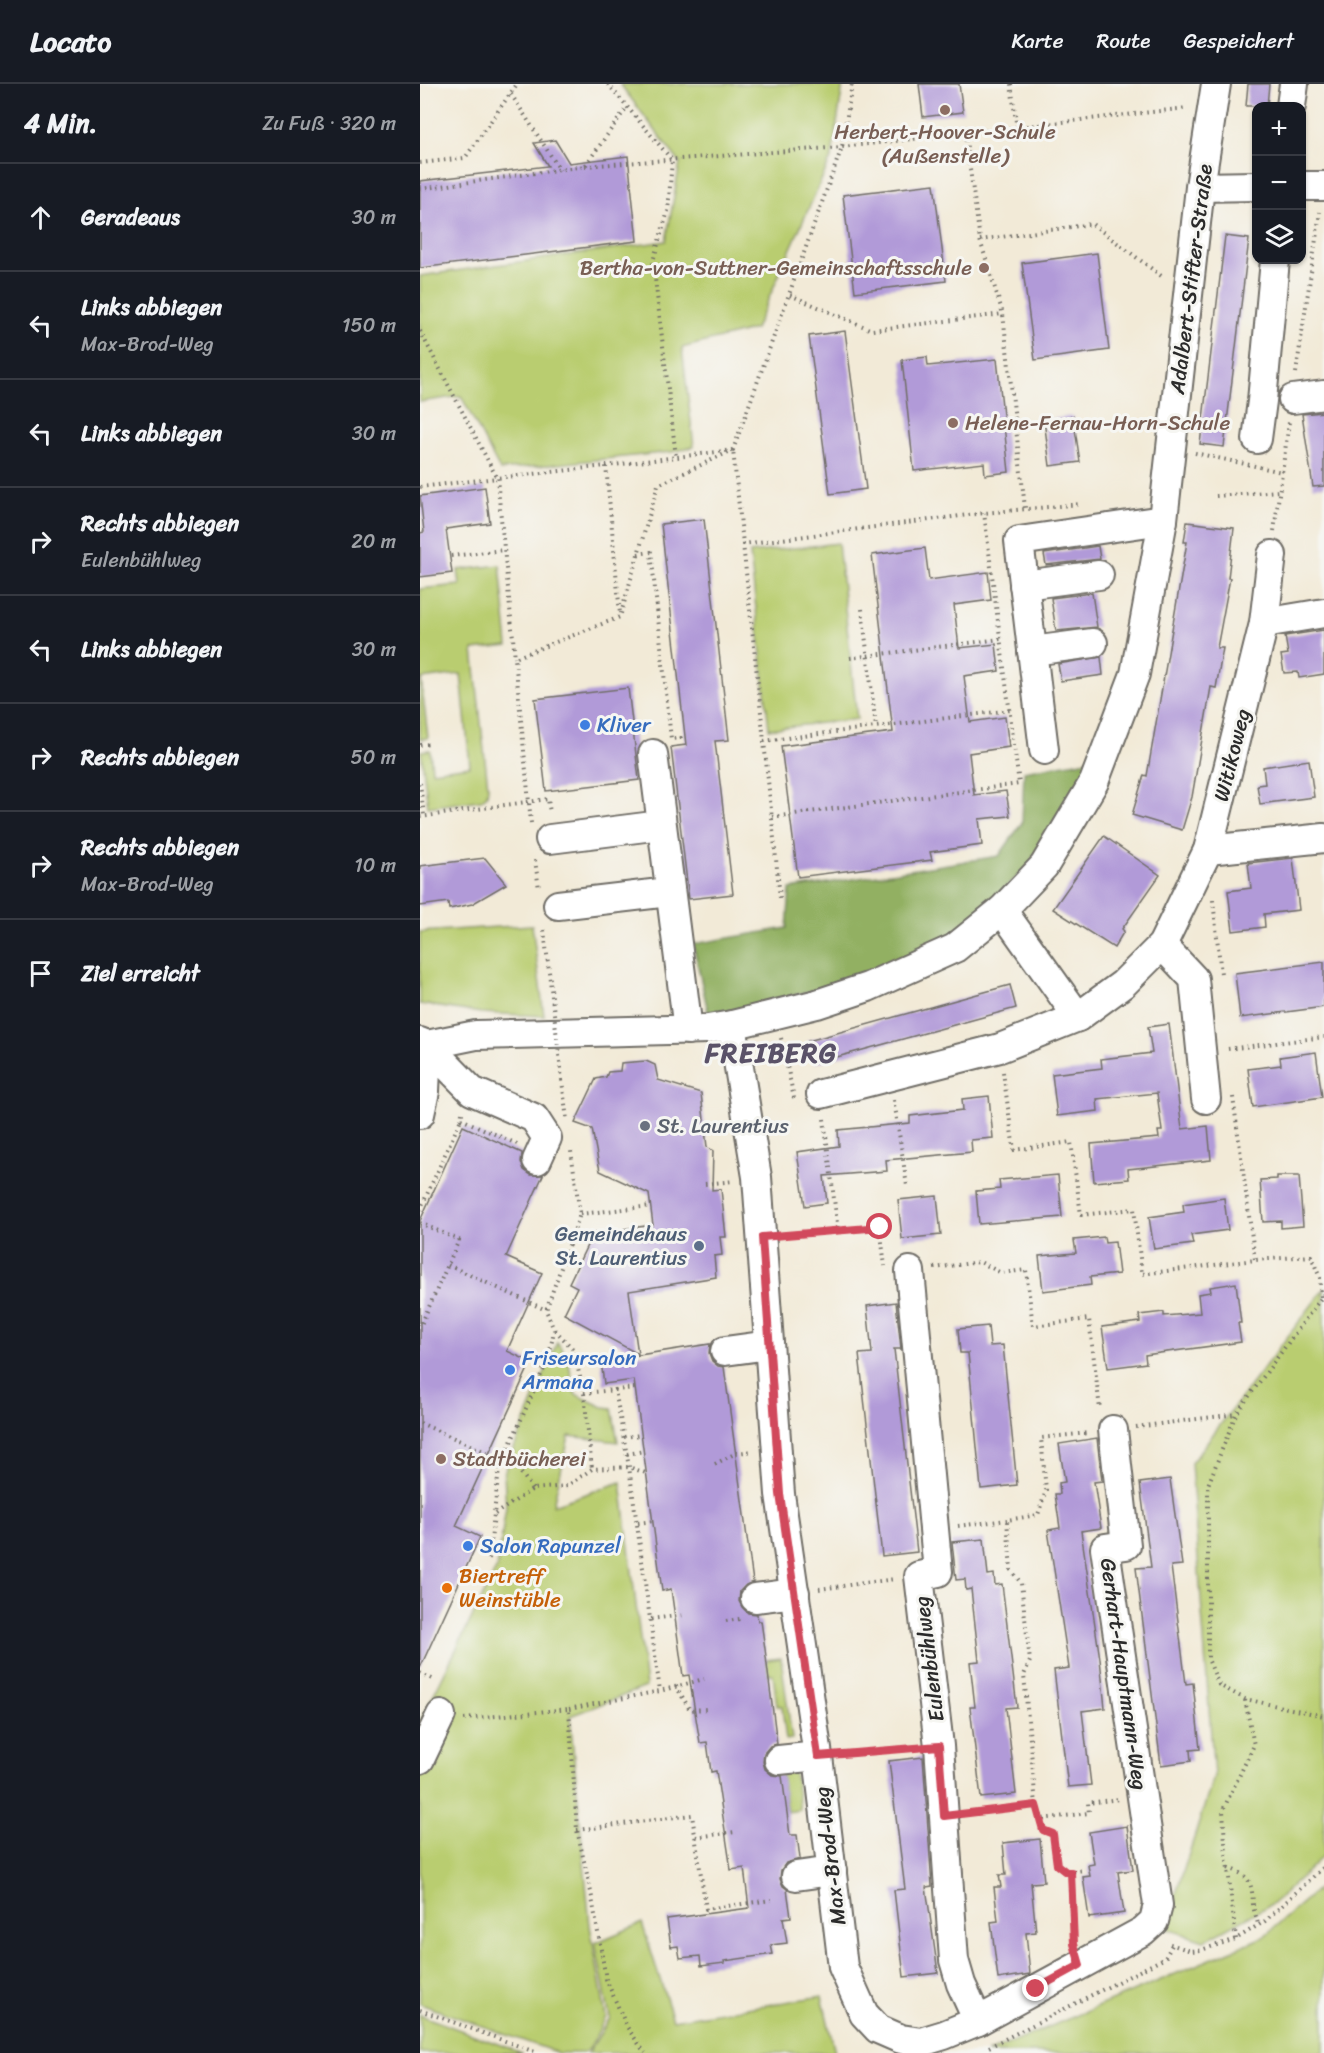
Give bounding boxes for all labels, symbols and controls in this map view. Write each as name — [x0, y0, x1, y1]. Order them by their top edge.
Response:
text: Locato — [30, 17, 111, 66]
text: Karte — [1012, 22, 1063, 60]
text: Route — [1096, 22, 1150, 60]
text: Gespeichert — [1183, 22, 1294, 60]
text: 4 Min. — [24, 100, 97, 146]
map controls — [1252, 102, 1306, 264]
button: + — [1252, 102, 1306, 156]
marker: Herbert-Hoover-Schule (Außenstelle) — [938, 103, 952, 117]
text: Zu Fuß · 320 m — [262, 106, 396, 141]
place label: Herbert-Hoover-Schule (Außenstelle) — [834, 113, 1056, 175]
button: − — [1252, 156, 1306, 210]
street label: Adalbert-Stifter-Straße — [1158, 162, 1224, 397]
text: Geradeaus — [81, 198, 180, 237]
text: 30 m — [352, 200, 396, 235]
icon: ahead — [24, 201, 57, 234]
button: layers — [1252, 210, 1306, 264]
place label: Bertha-von-Suttner-Gemeinschaftsschule — [580, 249, 972, 287]
marker: Bertha-von-Suttner-Gemeinschaftsschule — [977, 261, 991, 275]
text: Links abbiegen — [81, 288, 222, 327]
text: 150 m — [342, 308, 396, 343]
icon: left — [24, 309, 57, 342]
text: Max-Brod-Weg — [81, 327, 214, 362]
place label: Helene-Fernau-Horn-Schule — [965, 404, 1231, 442]
text: Links abbiegen — [81, 414, 222, 453]
text: 30 m — [352, 416, 396, 451]
marker: Helene-Fernau-Horn-Schule — [946, 416, 960, 430]
icon: left — [24, 417, 57, 450]
text: Rechts abbiegen — [81, 504, 239, 543]
text: 20 m — [351, 524, 396, 559]
icon: right — [24, 525, 57, 558]
text: Eulenbühlweg — [81, 543, 201, 578]
text: Links abbiegen — [81, 630, 222, 669]
text: 30 m — [352, 632, 396, 667]
icon: left — [24, 633, 57, 666]
street label: Witikoweg — [1202, 704, 1262, 805]
place label: Kliver — [597, 706, 652, 744]
marker: Kliver — [578, 718, 592, 732]
text: Rechts abbiegen — [81, 738, 239, 777]
text: 50 m — [351, 740, 396, 775]
icon: right — [24, 741, 57, 774]
text: Rechts abbiegen — [81, 828, 239, 867]
text: 10 m — [354, 848, 396, 883]
icon: right — [24, 849, 57, 882]
text: Max-Brod-Weg — [81, 867, 214, 902]
text: Ziel erreicht — [81, 954, 200, 993]
icon: arrive — [24, 957, 57, 990]
district label: FREIBERG — [704, 1029, 837, 1077]
place label: St. Laurentius — [657, 1107, 789, 1145]
marker: St. Laurentius — [638, 1119, 652, 1133]
route start — [866, 1213, 892, 1239]
place label: Gemeindehaus St. Laurentius — [555, 1215, 687, 1277]
marker: Gemeindehaus St. Laurentius — [692, 1239, 706, 1253]
place label: Friseursalon Armana — [521, 1339, 636, 1401]
marker: Friseursalon Armana — [503, 1363, 517, 1377]
place label: Stadtbücherei — [453, 1440, 587, 1478]
marker: Stadtbücherei — [434, 1452, 448, 1466]
place label: Salon Rapunzel — [480, 1527, 622, 1565]
marker: Salon Rapunzel — [461, 1539, 475, 1553]
street label: Gerhart-Hauptmann-Weg — [1089, 1556, 1159, 1793]
place label: Biertreff Weinstüble — [459, 1557, 561, 1619]
marker: Biertreff Weinstüble — [440, 1581, 454, 1595]
street label: Eulenbühlweg — [902, 1594, 956, 1724]
street label: Max-Brod-Weg — [803, 1784, 857, 1927]
route end — [1022, 1975, 1048, 2001]

